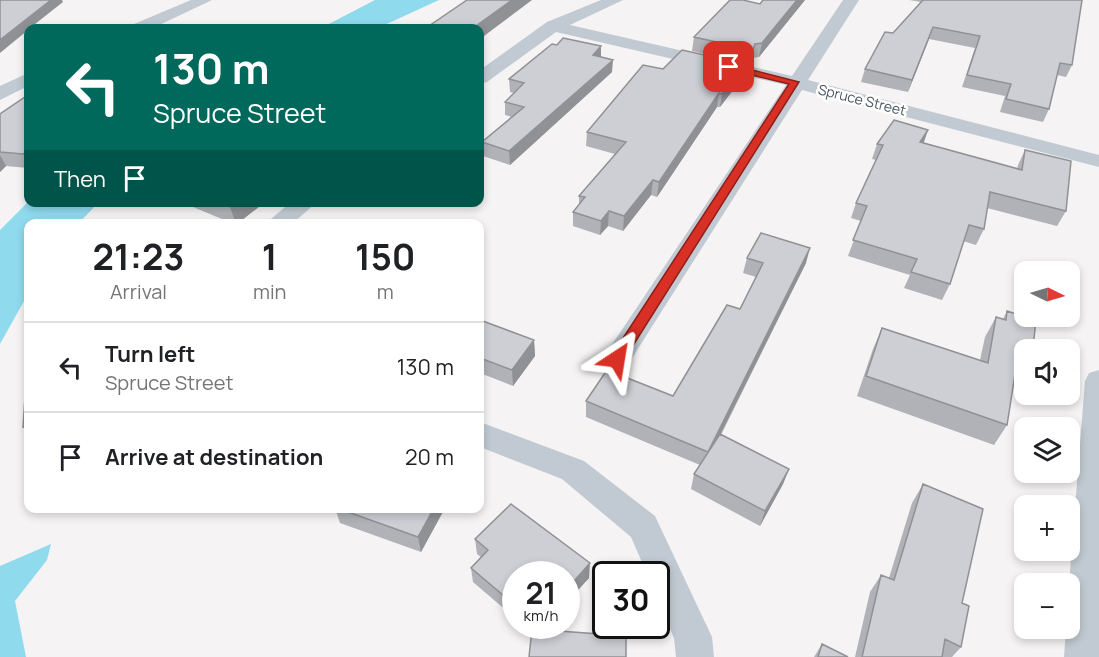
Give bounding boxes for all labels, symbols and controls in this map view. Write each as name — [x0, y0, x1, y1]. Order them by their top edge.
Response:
text: 130 m — [153, 39, 270, 97]
pin — [703, 41, 754, 92]
icon: left — [54, 48, 132, 126]
icon: arrive — [712, 50, 745, 83]
street label: Spruce Street — [816, 79, 908, 120]
text: Spruce Street — [153, 94, 326, 131]
icon: arrive — [118, 162, 151, 195]
text: Then — [54, 164, 106, 194]
text: 21:23 — [93, 232, 184, 281]
text: 1 — [262, 232, 278, 281]
text: 150 — [355, 232, 416, 281]
north arrow — [1014, 261, 1080, 327]
map controls — [1014, 261, 1080, 639]
text: Arrival — [110, 278, 167, 305]
text: min — [253, 278, 286, 305]
text: m — [377, 278, 394, 305]
position arrow — [585, 327, 649, 391]
text: Turn left — [105, 339, 195, 369]
button: sound — [1014, 339, 1080, 405]
icon: left — [54, 351, 87, 384]
text: 130 m — [397, 352, 454, 382]
text: Spruce Street — [105, 369, 233, 396]
button: layers — [1014, 417, 1080, 483]
icon: arrive — [54, 441, 87, 474]
text: Arrive at destination — [105, 442, 323, 472]
text: 20 m — [405, 442, 454, 472]
button: + — [1014, 495, 1080, 561]
speed limit sign: 30 — [592, 561, 670, 639]
text: 21 — [525, 572, 557, 613]
button: − — [1014, 573, 1080, 639]
text: km/h — [524, 605, 558, 626]

